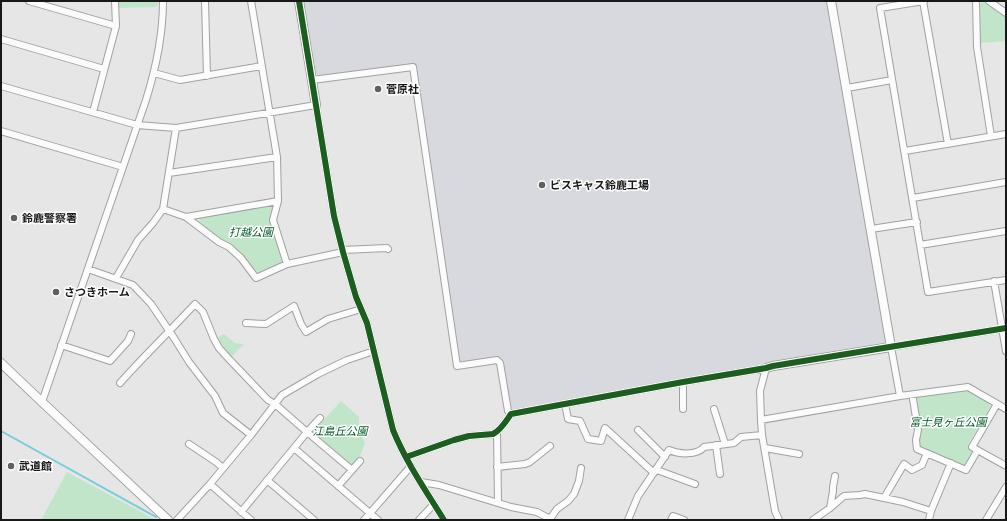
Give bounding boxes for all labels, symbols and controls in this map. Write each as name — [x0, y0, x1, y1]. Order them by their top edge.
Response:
place label: 菅原社 — [386, 82, 419, 97]
marker: 菅原社 — [373, 84, 383, 94]
place label: ビスキャス鈴鹿工場 — [550, 178, 649, 193]
marker: ビスキャス鈴鹿工場 — [537, 180, 547, 190]
place label: 鈴鹿警察署 — [22, 211, 77, 226]
marker: 鈴鹿警察署 — [9, 213, 19, 223]
park label: 打越公園 — [229, 225, 275, 240]
place label: さつきホーム — [64, 285, 130, 300]
marker: さつきホーム — [51, 287, 61, 297]
park label: 富士見ヶ丘公園 — [910, 415, 988, 430]
park label: 江島丘公園 — [313, 424, 369, 439]
place label: 武道館 — [19, 459, 52, 474]
marker: 武道館 — [6, 461, 16, 471]

